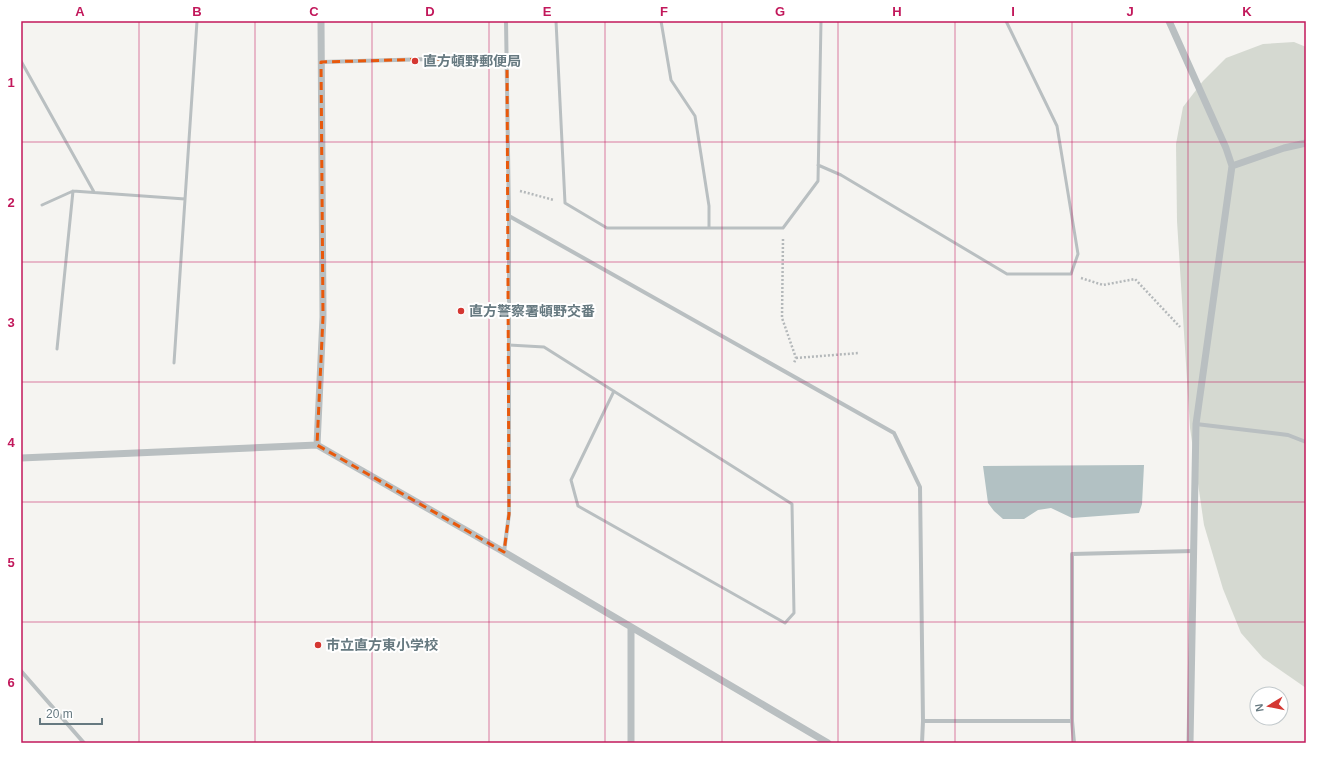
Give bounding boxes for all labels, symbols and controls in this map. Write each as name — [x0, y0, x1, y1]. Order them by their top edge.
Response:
text: A — [75, 4, 85, 19]
text: B — [192, 4, 202, 19]
text: C — [309, 4, 319, 19]
text: D — [425, 4, 435, 19]
text: E — [543, 4, 552, 19]
text: F — [660, 4, 668, 19]
text: G — [775, 4, 785, 19]
text: H — [892, 4, 902, 19]
text: I — [1011, 4, 1015, 19]
text: J — [1126, 4, 1134, 19]
text: K — [1242, 4, 1252, 19]
place label: 直方頓野郵便局 — [423, 53, 521, 69]
marker: 直方頓野郵便局 — [410, 56, 420, 66]
text: 1 — [7, 75, 15, 90]
text: 2 — [7, 195, 15, 210]
place label: 直方警察署頓野交番 — [469, 303, 595, 319]
marker: 直方警察署頓野交番 — [456, 306, 466, 316]
text: 3 — [7, 315, 15, 330]
text: 4 — [7, 435, 15, 450]
text: 5 — [7, 555, 15, 570]
place label: 市立直方東小学校 — [326, 637, 438, 653]
marker: 市立直方東小学校 — [313, 640, 323, 650]
text: 6 — [7, 675, 15, 690]
north arrow — [1249, 686, 1289, 726]
scale bar — [40, 700, 102, 726]
text: N — [1253, 703, 1266, 713]
text: 20 m — [46, 707, 73, 721]

